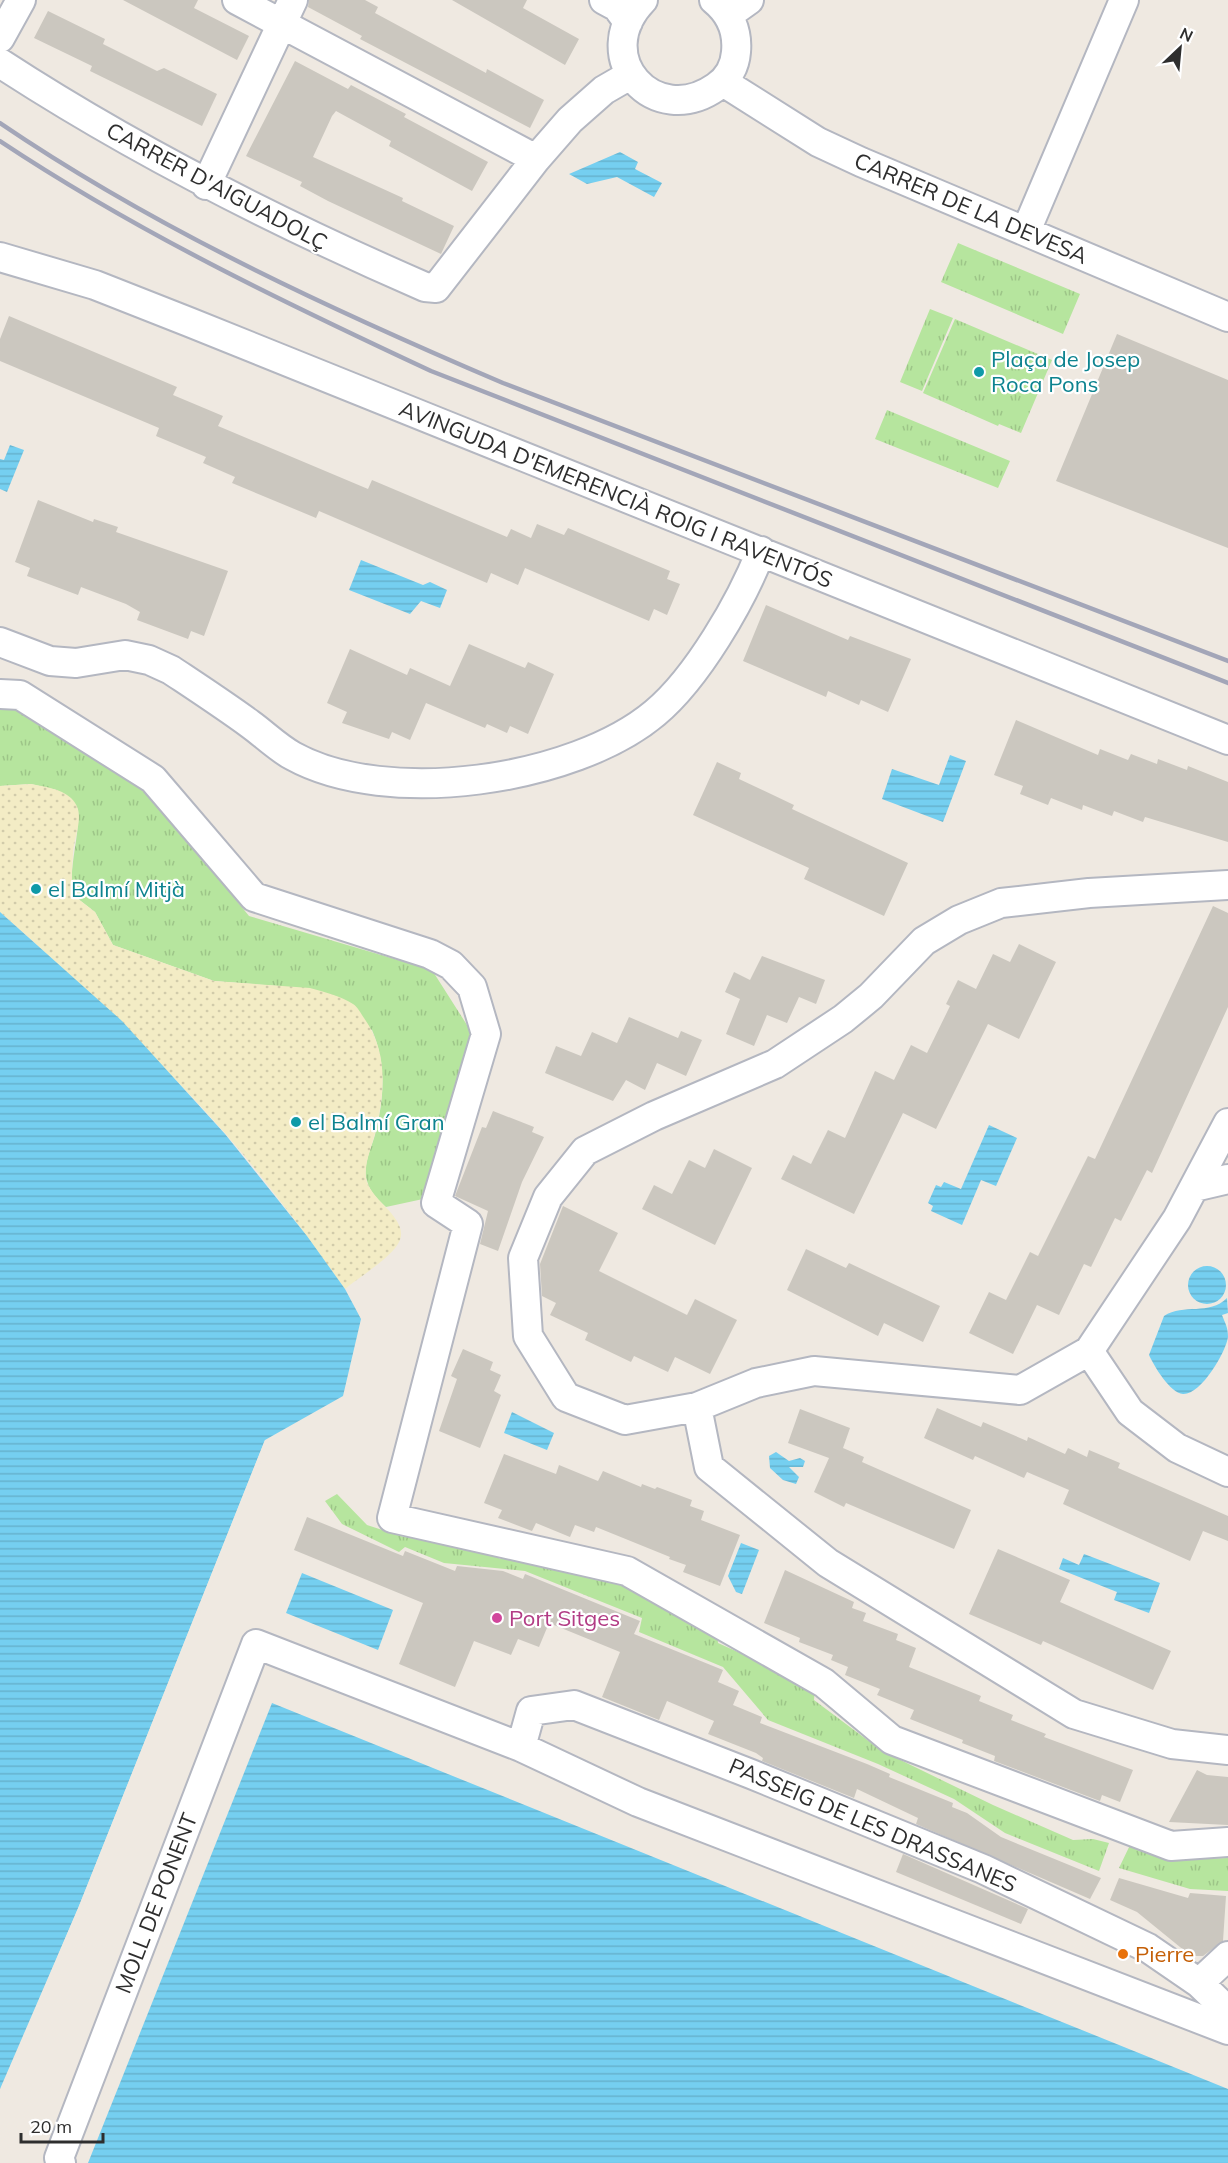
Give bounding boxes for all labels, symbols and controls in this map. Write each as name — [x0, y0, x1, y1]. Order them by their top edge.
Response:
north arrow — [1150, 18, 1210, 78]
text: N — [1177, 23, 1196, 46]
street label: CARRER D'AIGUADOLÇ — [102, 116, 332, 256]
street label: CARRER DE LA DEVESA — [850, 146, 1092, 270]
place label: Plaça de Josep Roca Pons — [991, 345, 1140, 398]
marker: Plaça de Josep Roca Pons — [972, 365, 986, 379]
street label: AVINGUDA D'EMERENCIÀ ROIG I RAVENTÓS — [395, 394, 837, 594]
place label: el Balmí Mitjà — [48, 875, 185, 903]
marker: el Balmí Mitjà — [29, 882, 43, 896]
place label: el Balmí Gran — [308, 1108, 445, 1136]
marker: el Balmí Gran — [289, 1115, 303, 1129]
place label: Port Sitges — [509, 1604, 620, 1632]
marker: Port Sitges — [490, 1611, 504, 1625]
street label: PASSEIG DE LES DRASSANES — [725, 1752, 1021, 1898]
street label: MOLL DE PONENT — [109, 1809, 203, 1997]
place label: Pierre — [1135, 1940, 1194, 1968]
marker: Pierre — [1116, 1947, 1130, 1961]
scale bar — [21, 2106, 104, 2144]
text: 20 m — [30, 2115, 72, 2138]

